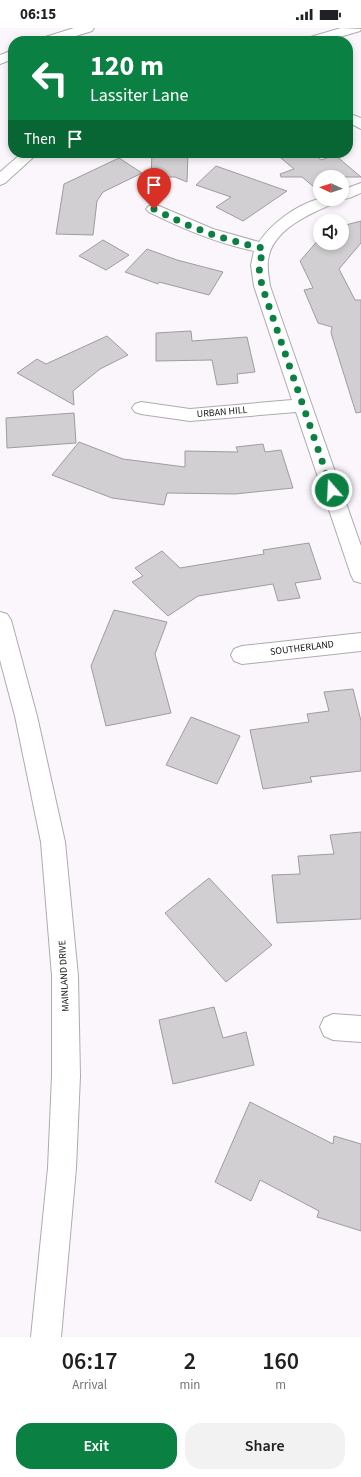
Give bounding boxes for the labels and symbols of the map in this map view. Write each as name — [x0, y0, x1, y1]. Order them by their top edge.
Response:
pin — [137, 168, 171, 209]
north arrow — [313, 170, 349, 206]
street label: URBAN HILL — [196, 403, 248, 421]
position arrow — [311, 469, 353, 511]
street label: SOUTHERLAND — [269, 637, 335, 659]
street label: MAINLAND DRIVE — [55, 940, 73, 1012]

